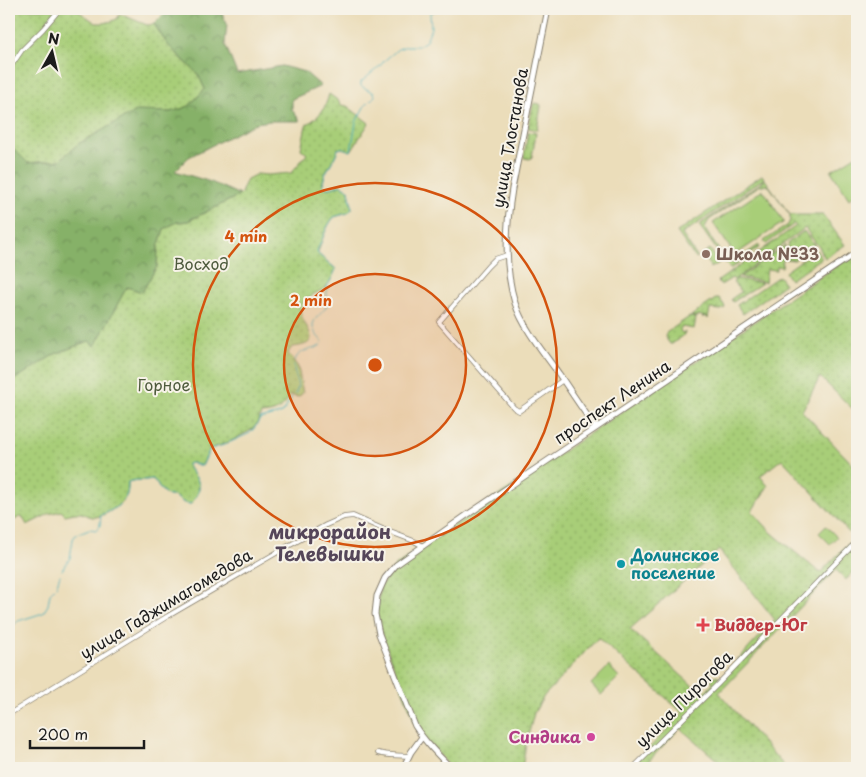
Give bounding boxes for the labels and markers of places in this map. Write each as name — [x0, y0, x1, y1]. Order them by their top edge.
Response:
place label: Школа №33 — [716, 241, 819, 265]
marker: Школа №33 — [700, 248, 712, 260]
centre of rings — [366, 356, 384, 374]
place label: Долинское поселение — [630, 542, 719, 584]
marker: Долинское поселение — [615, 558, 627, 570]
place label: Виддер-Юг — [714, 612, 808, 636]
marker: Виддер-Юг — [696, 618, 710, 632]
place label: Синдика — [509, 724, 581, 748]
marker: Синдика — [585, 731, 597, 743]

